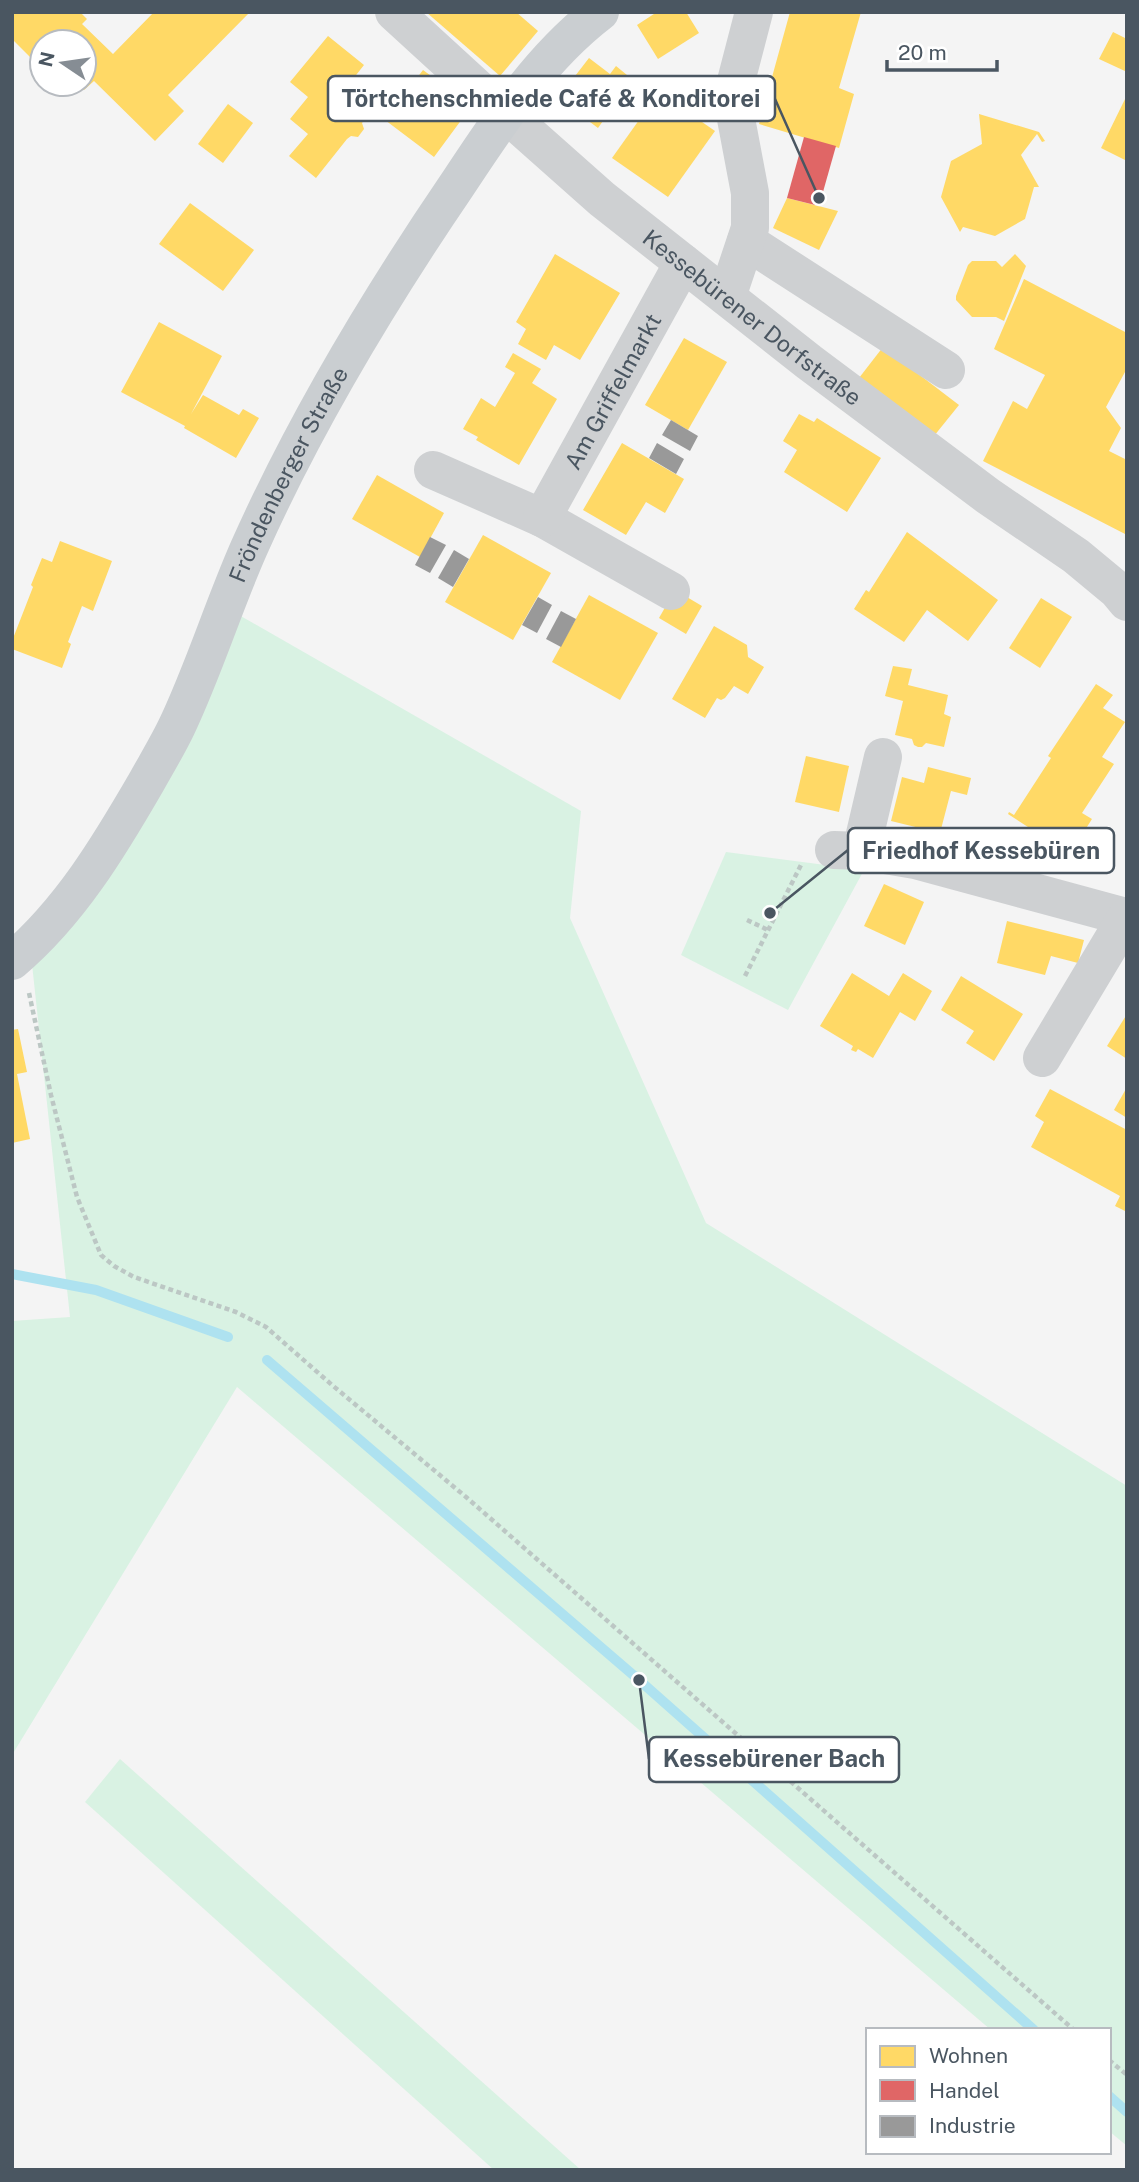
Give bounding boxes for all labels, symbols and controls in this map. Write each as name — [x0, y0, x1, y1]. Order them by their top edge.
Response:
north arrow — [28, 28, 98, 98]
scale bar — [887, 28, 997, 72]
text: 20 m — [898, 40, 947, 65]
text: N — [34, 49, 59, 69]
callout: Törtchenschmiede Café & Konditorei — [328, 76, 775, 121]
text: Törtchenschmiede Café & Konditorei — [341, 84, 761, 112]
street label: Kessebürener Dorfstraße — [638, 223, 867, 410]
street label: Am Griffelmarkt — [558, 308, 666, 474]
street label: Fröndenberger Straße — [223, 362, 353, 586]
callout: Friedhof Kessebüren — [848, 828, 1114, 873]
text: Friedhof Kessebüren — [862, 836, 1100, 864]
callout: Kessebürener Bach — [649, 1737, 899, 1782]
text: Kessebürener Bach — [663, 1744, 885, 1772]
legend — [866, 2028, 1111, 2154]
text: Wohnen — [929, 2043, 1008, 2068]
text: Handel — [929, 2078, 1000, 2103]
text: Industrie — [929, 2113, 1016, 2138]

